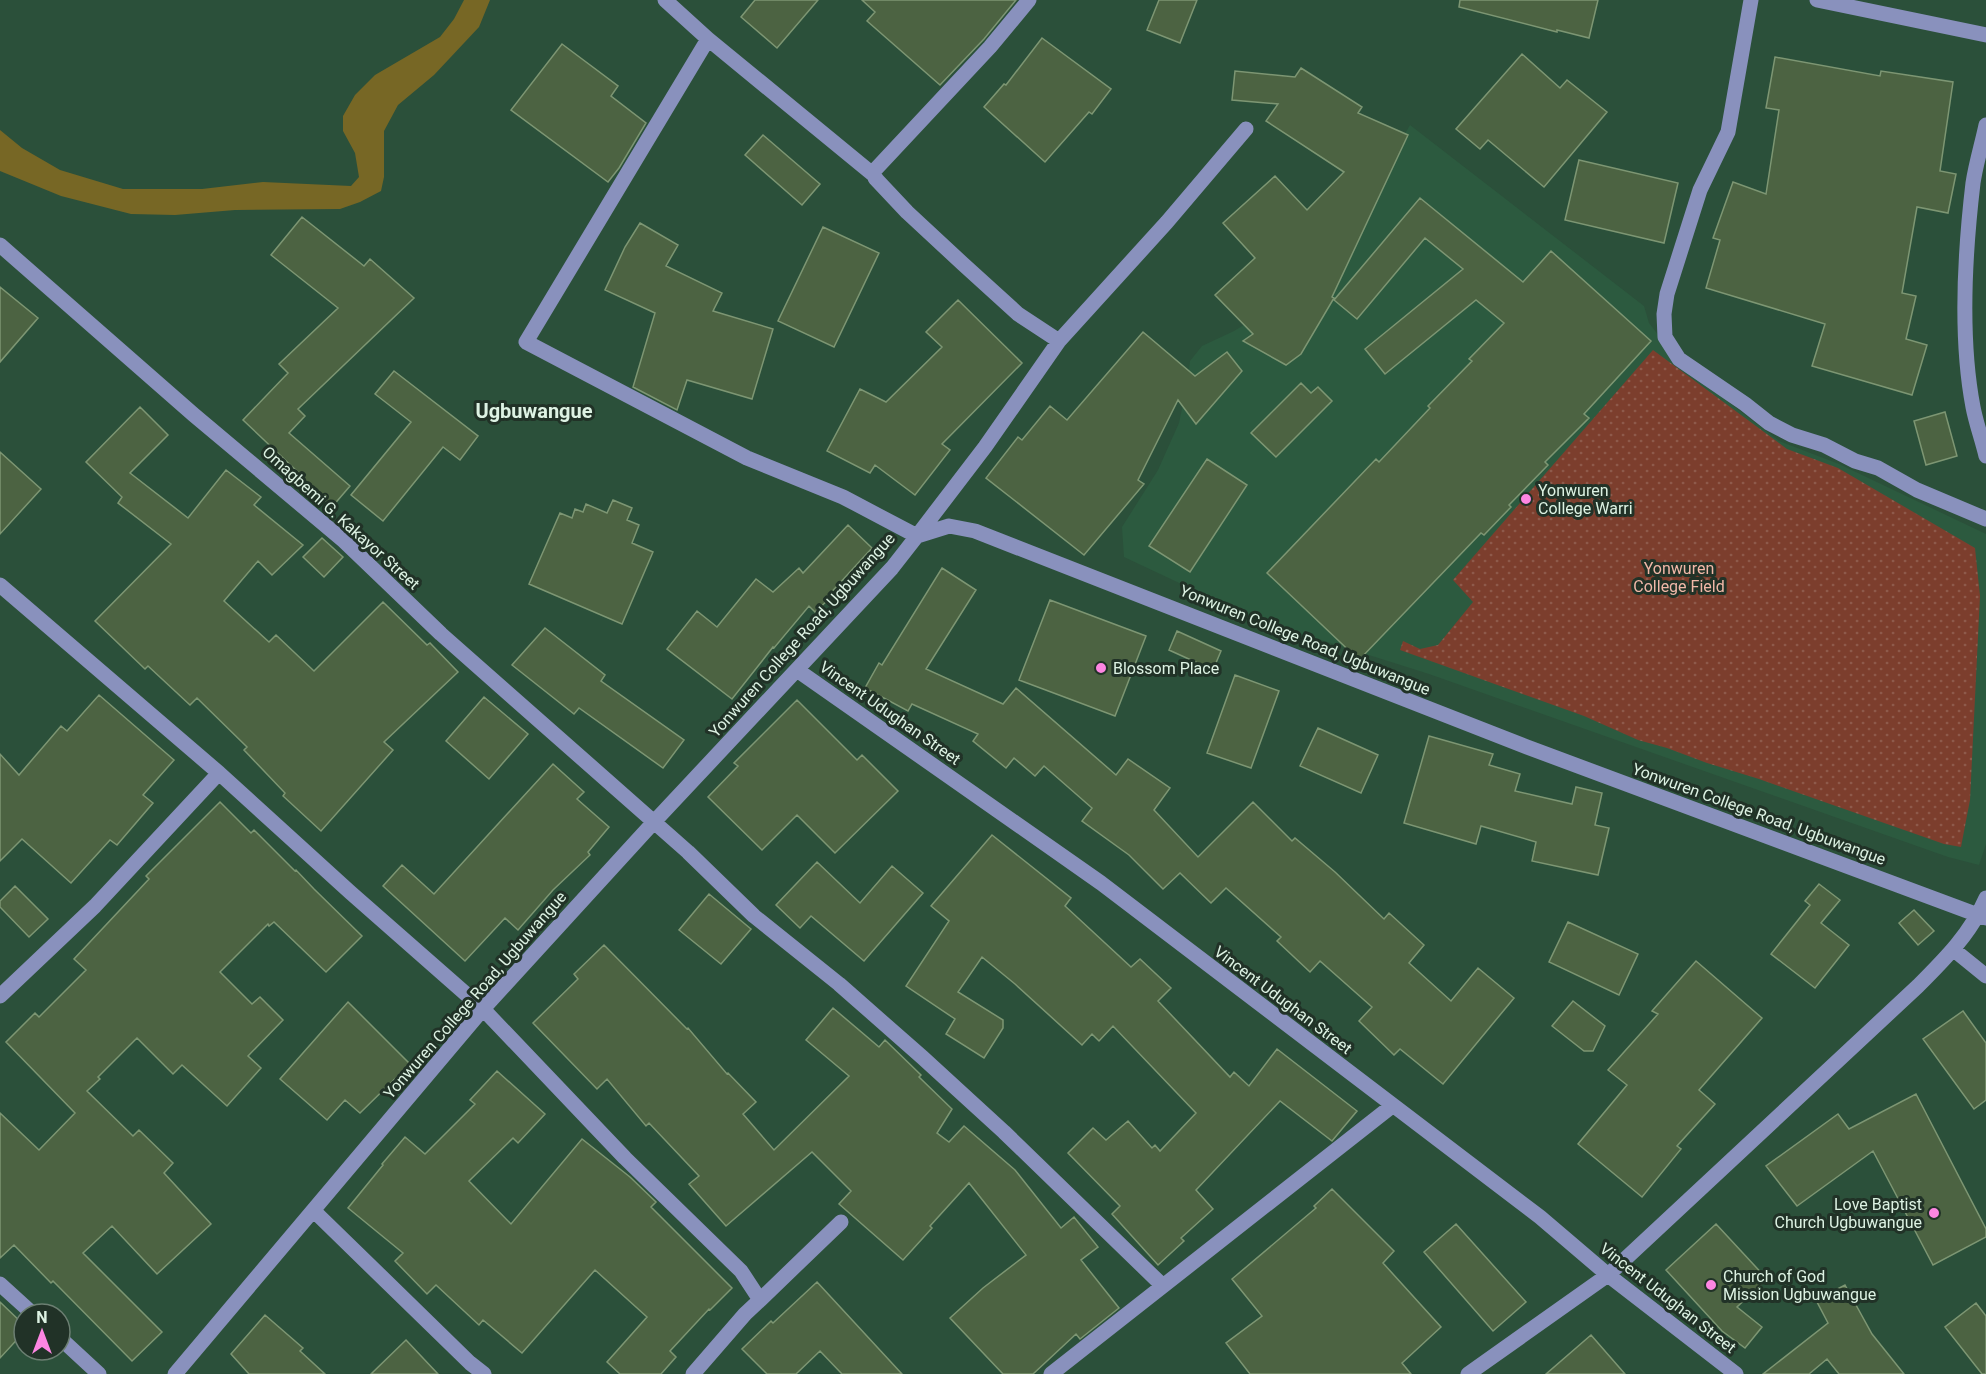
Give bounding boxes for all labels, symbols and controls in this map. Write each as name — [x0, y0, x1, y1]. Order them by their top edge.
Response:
district label: Ugbuwangue — [475, 399, 593, 423]
street label: Omagbemi G. Kakayor Street — [259, 442, 423, 594]
place label: Yonwuren College Warri — [1538, 481, 1633, 518]
marker: Yonwuren College Warri — [1519, 492, 1533, 506]
street label: Yonwuren College Road, Ugbuwangue — [705, 529, 899, 741]
park label: Yonwuren College Field — [1633, 559, 1725, 596]
street label: Yonwuren College Road, Ugbuwangue — [1177, 581, 1433, 699]
street label: Vincent Udughan Street — [816, 657, 964, 769]
place label: Blossom Place — [1113, 659, 1219, 678]
marker: Blossom Place — [1094, 661, 1108, 675]
street label: Yonwuren College Road, Ugbuwangue — [1630, 759, 1888, 869]
street label: Yonwuren College Road, Ugbuwangue — [380, 887, 570, 1103]
street label: Vincent Udughan Street — [1210, 942, 1356, 1058]
place label: Love Baptist Church Ugbuwangue — [1775, 1195, 1922, 1232]
marker: Love Baptist Church Ugbuwangue — [1927, 1206, 1941, 1220]
street label: Vincent Udughan Street — [1596, 1239, 1740, 1357]
place label: Church of God Mission Ugbuwangue — [1723, 1267, 1876, 1304]
marker: Church of God Mission Ugbuwangue — [1704, 1278, 1718, 1292]
north arrow — [12, 1302, 72, 1362]
text: N — [36, 1308, 48, 1327]

